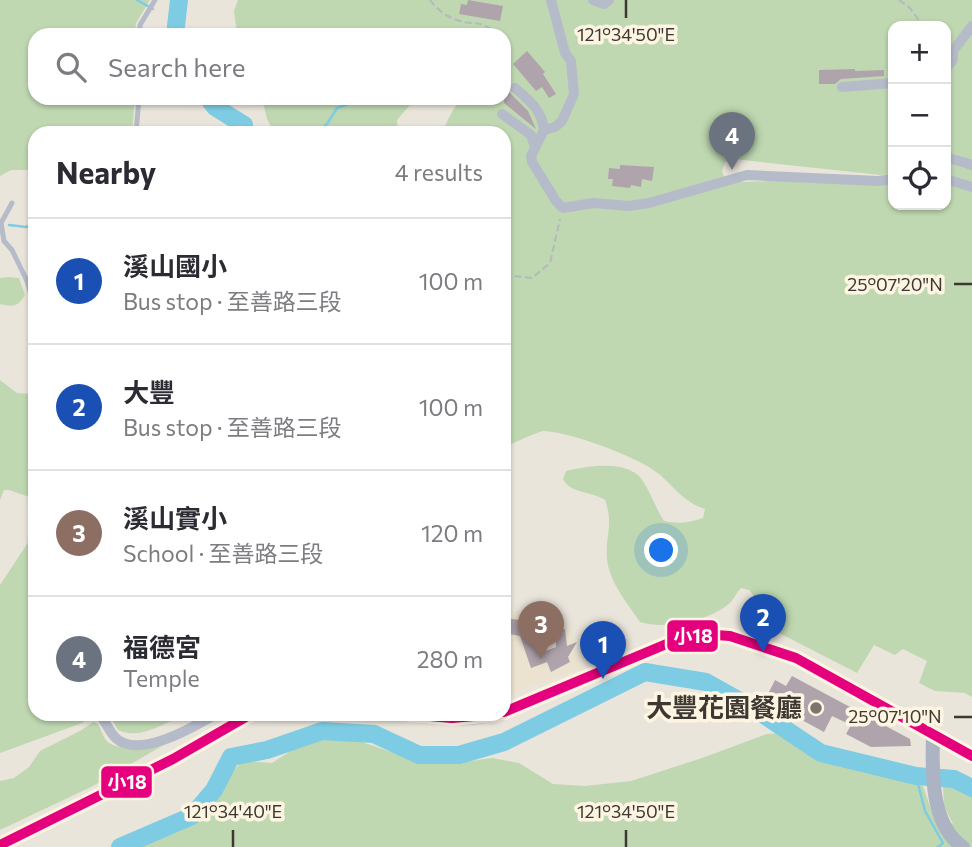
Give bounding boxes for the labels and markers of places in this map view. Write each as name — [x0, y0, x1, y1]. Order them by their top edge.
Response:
pin: 4 — [709, 112, 755, 170]
pin: 2 — [740, 594, 786, 652]
pin: 3 — [518, 601, 564, 659]
pin: 1 — [580, 621, 626, 679]
place label: 大豐花園餐廳 — [646, 691, 802, 722]
marker: 大豐花園餐廳 — [808, 700, 824, 716]

